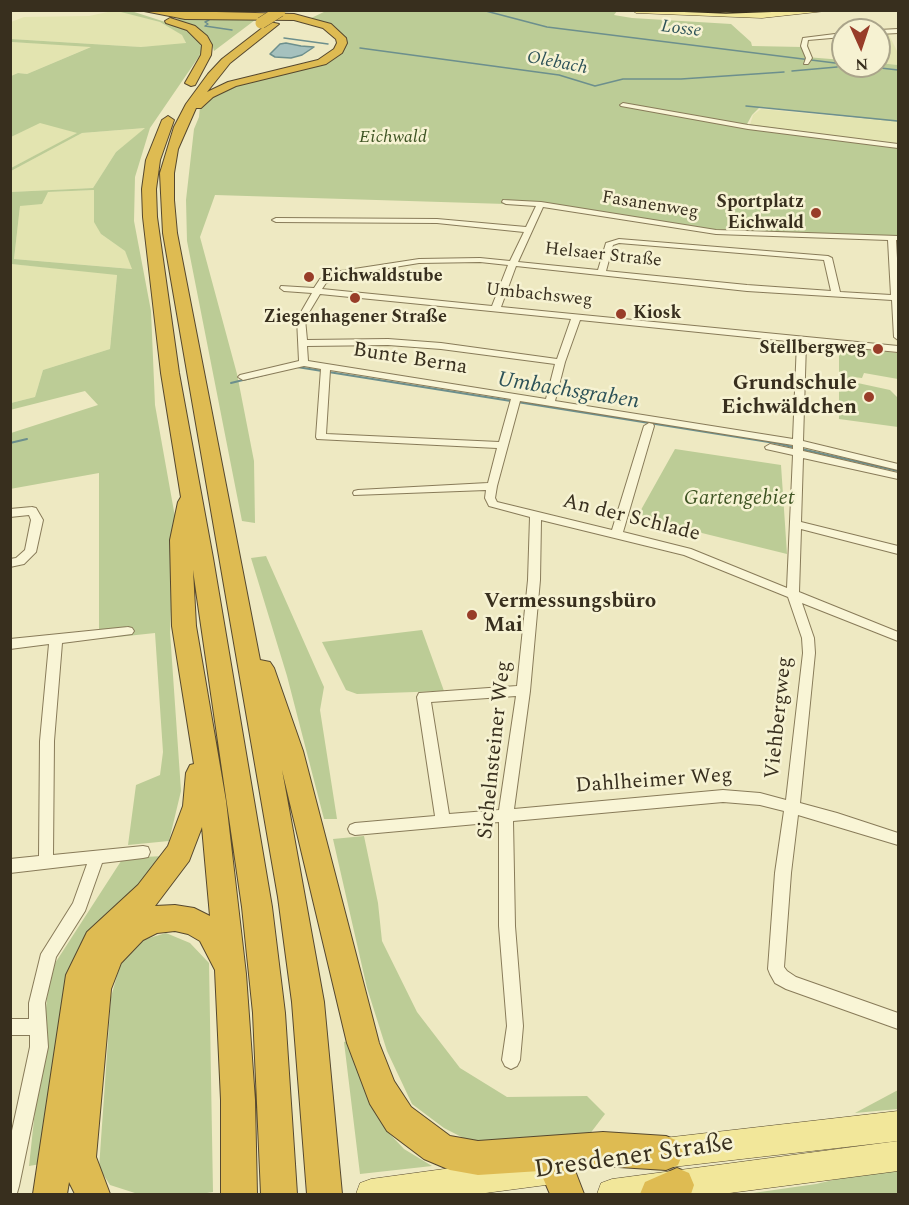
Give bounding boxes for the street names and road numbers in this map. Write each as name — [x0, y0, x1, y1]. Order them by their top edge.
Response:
street label: Fasanenweg — [600, 188, 700, 224]
street label: Helsaer Straße — [543, 239, 663, 273]
street label: Umbachsweg — [484, 280, 594, 312]
street label: Bunte Berna — [351, 339, 469, 381]
street label: An der Schlade — [560, 490, 702, 548]
street label: Viehbergweg — [761, 655, 799, 781]
street label: Sichelnsteiner Weg — [474, 659, 518, 841]
street label: Dahlheimer Weg — [575, 764, 733, 800]
street label: Dresdener Straße — [532, 1129, 736, 1187]

